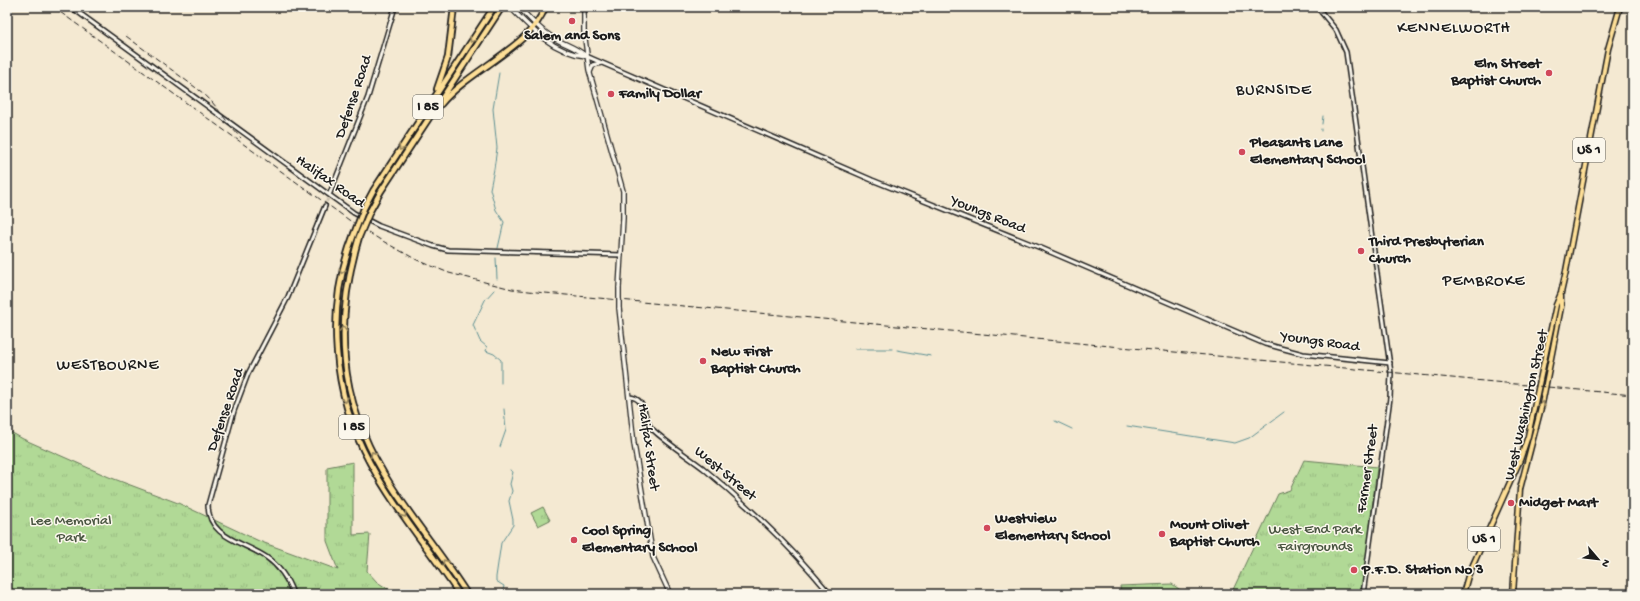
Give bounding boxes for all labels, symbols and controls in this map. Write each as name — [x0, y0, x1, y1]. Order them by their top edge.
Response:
marker: Salem and Sons — [567, 16, 577, 26]
district label: KENNELWORTH — [1397, 20, 1511, 39]
place label: Salem and Sons — [524, 27, 621, 45]
one-way arrow — [470, 36, 477, 43]
street label: Defense Road — [331, 52, 377, 142]
place label: Elm Street Baptist Church — [1450, 55, 1543, 90]
marker: Elm Street Baptist Church — [1544, 68, 1554, 78]
district label: BURNSIDE — [1235, 82, 1312, 101]
place label: Family Dollar — [618, 85, 703, 103]
marker: Family Dollar — [606, 89, 616, 99]
road number: I 85 — [413, 95, 443, 119]
place label: Pleasants Lane Elementary School — [1249, 134, 1366, 169]
road number: US 1 — [1573, 138, 1605, 162]
one-way arrow — [398, 144, 406, 151]
marker: Pleasants Lane Elementary School — [1237, 147, 1247, 157]
street label: Halifax Road — [292, 152, 369, 213]
street label: Youngs Road — [946, 191, 1029, 239]
place label: Third Presbyterian Church — [1368, 233, 1485, 268]
marker: Third Presbyterian Church — [1356, 246, 1366, 256]
one-way arrow — [339, 268, 347, 274]
district label: PEMBROKE — [1442, 273, 1525, 292]
one-way arrow — [339, 326, 347, 332]
street label: West Washington Street — [1501, 326, 1553, 482]
street label: Youngs Road — [1278, 327, 1362, 357]
place label: New First Baptist Church — [710, 343, 801, 378]
marker: New First Baptist Church — [698, 356, 708, 366]
district label: WESTBOURNE — [57, 357, 160, 376]
street label: Defense Road — [203, 365, 249, 455]
one-way arrow — [340, 396, 349, 403]
one-way arrow — [1537, 401, 1545, 407]
street label: Halifax Street — [633, 402, 663, 494]
road number: I 85 — [339, 415, 369, 439]
street label: Farmer Street — [1353, 422, 1383, 515]
street label: West Street — [690, 443, 761, 506]
one-way arrow — [370, 451, 378, 458]
place label: Midget Mart — [1519, 494, 1599, 512]
marker: Midget Mart — [1506, 498, 1516, 508]
place label: Westview Elementary School — [994, 510, 1111, 545]
one-way arrow — [399, 511, 407, 518]
park label: Lee Memorial Park — [30, 512, 112, 547]
place label: Mount Olivet Baptist Church — [1169, 516, 1260, 551]
park label: West End Park Fairgrounds — [1268, 521, 1363, 556]
place label: Cool Spring Elementary School — [581, 522, 698, 557]
marker: Westview Elementary School — [982, 523, 992, 533]
road number: US 1 — [1468, 527, 1500, 551]
marker: Mount Olivet Baptist Church — [1157, 529, 1167, 539]
marker: Cool Spring Elementary School — [569, 535, 579, 545]
north arrow — [1578, 539, 1618, 579]
one-way arrow — [1511, 552, 1519, 558]
text: N — [1598, 557, 1612, 569]
one-way arrow — [443, 559, 450, 566]
place label: P.F.D. Station No 3 — [1361, 561, 1484, 579]
marker: P.F.D. Station No 3 — [1349, 565, 1359, 575]

